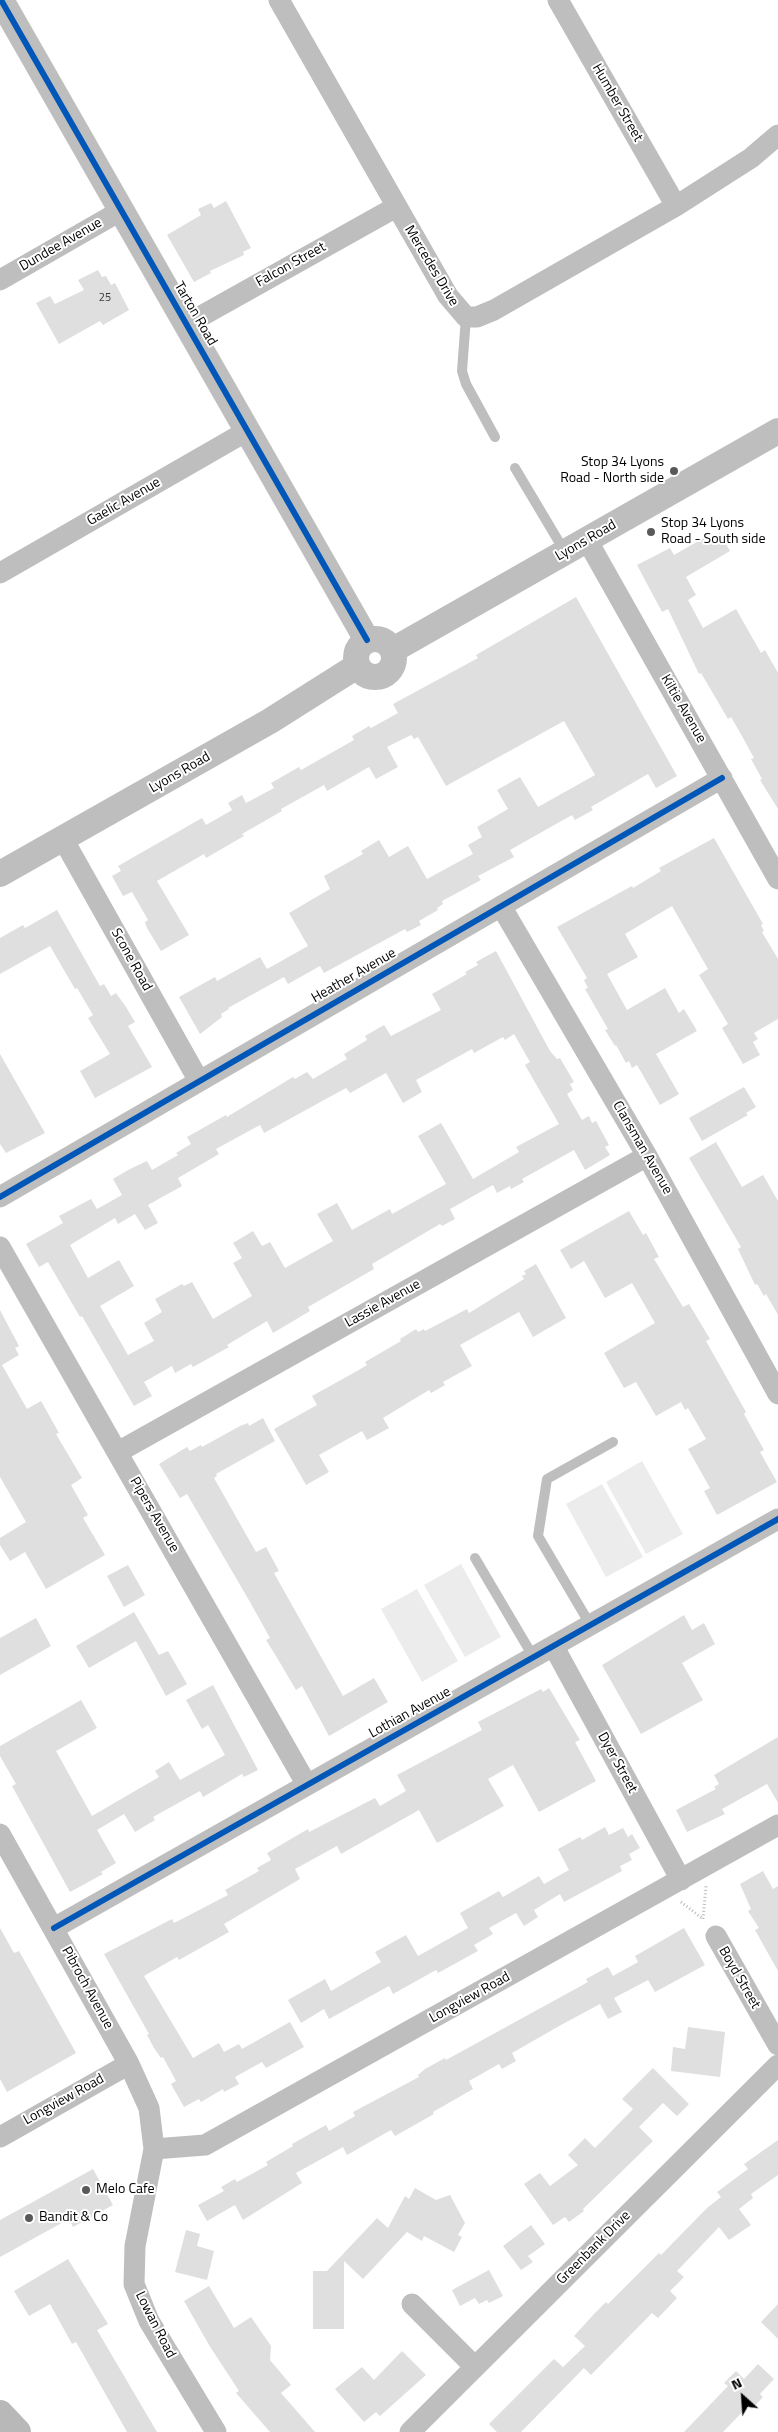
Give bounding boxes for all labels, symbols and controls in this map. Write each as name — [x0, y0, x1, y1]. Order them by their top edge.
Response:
street label: Humber Street — [588, 61, 646, 145]
street label: Dundee Avenue — [17, 215, 105, 275]
street label: Mercedes Drive — [400, 223, 462, 309]
street label: Falcon Street — [253, 239, 329, 291]
street label: Tarton Road — [170, 279, 220, 349]
house number: 25 — [99, 291, 111, 305]
place label: Stop 34 Lyons Road - North side — [560, 455, 664, 488]
marker: Stop 34 Lyons Road - North side — [668, 465, 680, 477]
street label: Gaelic Avenue — [84, 474, 164, 530]
place label: Stop 34 Lyons Road - South side — [661, 516, 766, 548]
street label: Lyons Road — [553, 517, 619, 565]
marker: Stop 34 Lyons Road - South side — [645, 526, 657, 538]
street label: Kiltie Avenue — [657, 672, 709, 746]
street label: Lyons Road — [147, 749, 213, 797]
street label: Scone Road — [107, 926, 155, 994]
street label: Heather Avenue — [309, 945, 399, 1007]
street label: Clansman Avenue — [608, 1098, 676, 1198]
street label: Lassie Avenue — [342, 1276, 424, 1332]
street label: Pipers Avenue — [126, 1474, 182, 1556]
street label: Lothian Avenue — [366, 1684, 454, 1742]
street label: Dyer Street — [593, 1730, 641, 1796]
street label: Pibroch Avenue — [58, 1944, 116, 2032]
street label: Boyd Street — [714, 1944, 764, 2012]
street label: Longview Road — [427, 1969, 513, 2027]
street label: Longview Road — [21, 2071, 107, 2129]
place label: Melo Cafe — [96, 2182, 155, 2198]
marker: Melo Cafe — [80, 2184, 92, 2196]
street label: Greenbank Drive — [554, 2208, 634, 2288]
place label: Bandit & Co — [39, 2210, 108, 2226]
marker: Bandit & Co — [23, 2212, 35, 2224]
street label: Lowan Road — [131, 2289, 179, 2361]
north arrow — [718, 2372, 768, 2422]
text: N — [727, 2372, 745, 2395]

